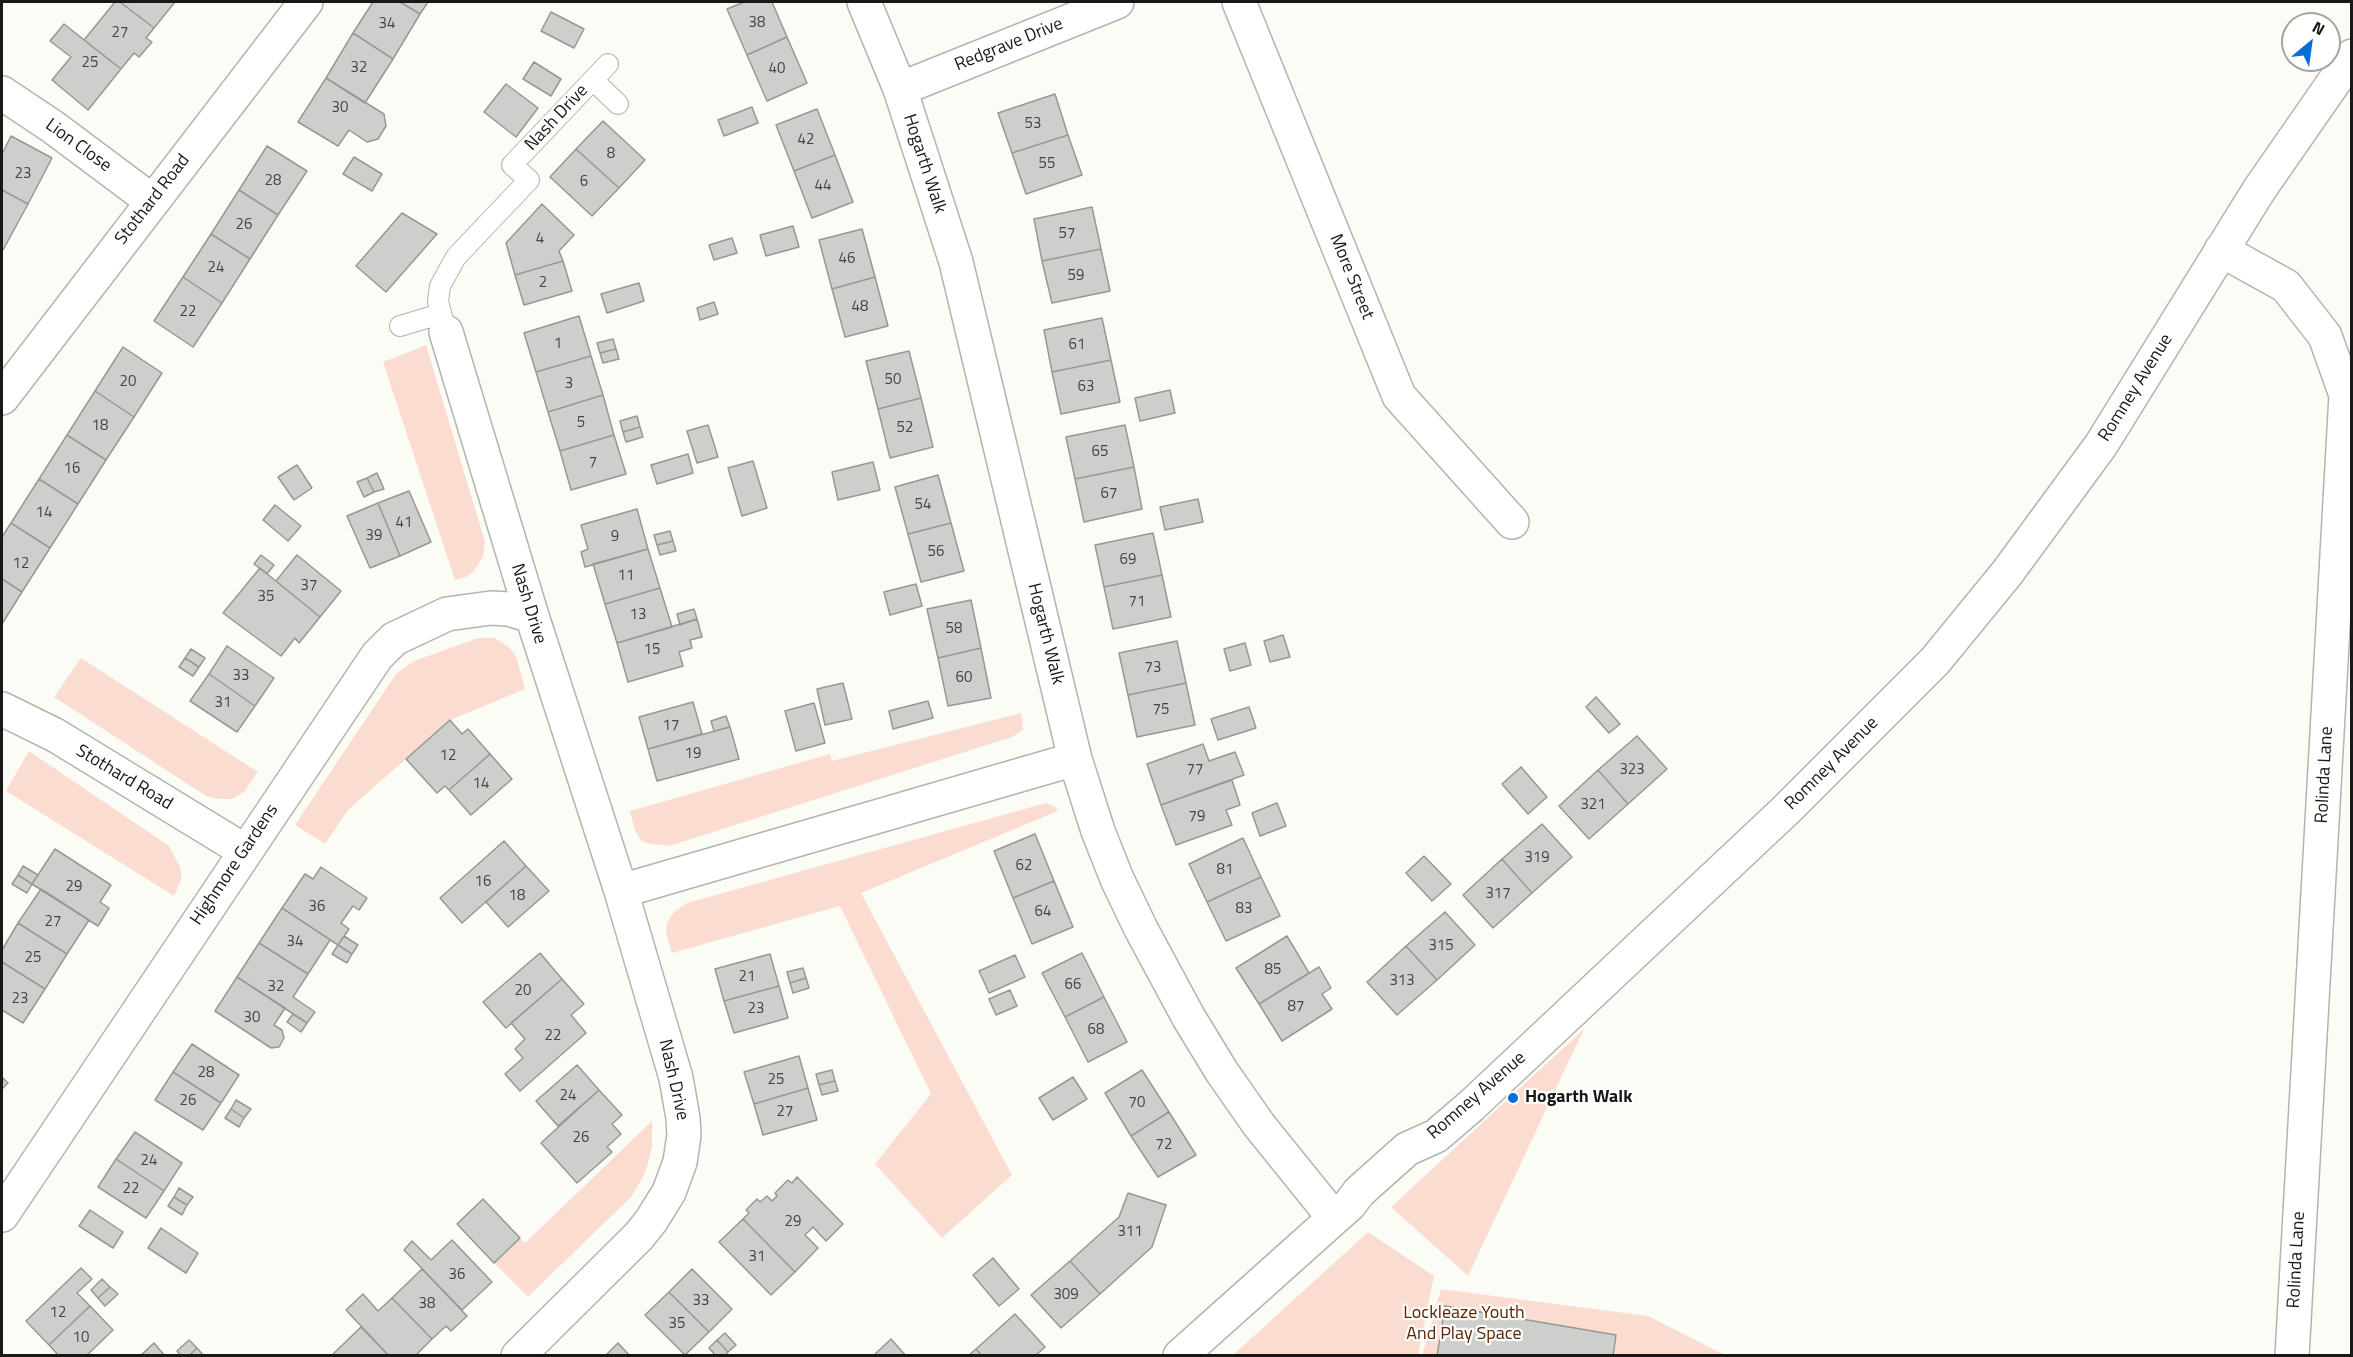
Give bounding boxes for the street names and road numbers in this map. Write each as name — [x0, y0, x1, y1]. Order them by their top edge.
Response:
street label: Redgrave Drive — [952, 13, 1066, 77]
street label: Nash Drive — [521, 80, 593, 156]
street label: Hogarth Walk — [898, 111, 950, 217]
street label: Lion Close — [41, 115, 115, 177]
street label: Stothard Road — [111, 150, 195, 250]
street label: More Street — [1324, 231, 1378, 323]
street label: Romney Avenue — [2094, 330, 2178, 446]
street label: Nash Drive — [506, 561, 550, 647]
street label: Hogarth Walk — [1022, 581, 1068, 687]
street label: Romney Avenue — [1781, 713, 1883, 815]
street label: Rolinda Lane — [2312, 726, 2338, 824]
street label: Stothard Road — [72, 741, 176, 815]
street label: Highmore Gardens — [187, 800, 283, 930]
street label: Nash Drive — [653, 1037, 693, 1123]
street label: Romney Avenue — [1423, 1047, 1531, 1145]
street label: Rolinda Lane — [2284, 1211, 2310, 1309]

